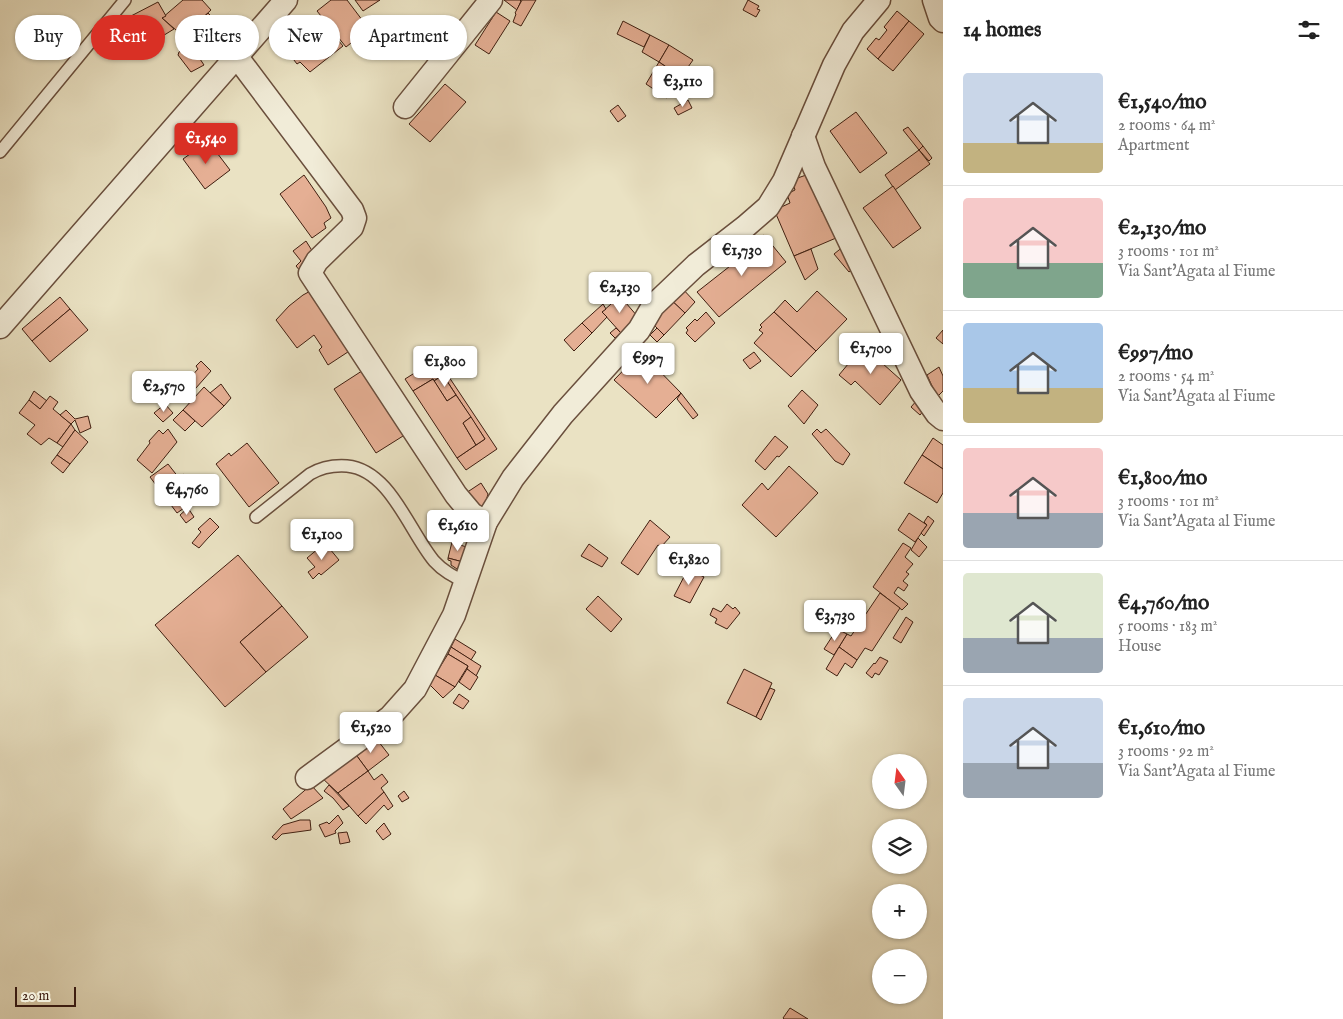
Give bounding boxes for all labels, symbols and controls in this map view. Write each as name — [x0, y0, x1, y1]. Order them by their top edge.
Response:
chip: Buy — [15, 15, 81, 60]
chip: Rent — [91, 15, 165, 60]
chip: Filters — [175, 15, 259, 60]
chip: New — [269, 15, 340, 60]
chip: Apartment — [350, 15, 467, 60]
icon: filters — [1295, 16, 1323, 44]
text: 14 homes — [963, 17, 1041, 44]
pin: €3,110 — [642, 66, 724, 108]
text: €3,110 — [663, 72, 703, 92]
text: €1,540/mo — [1118, 89, 1206, 116]
icon: home — [1003, 93, 1063, 153]
text: 2 rooms · 64 m² — [1118, 116, 1216, 136]
pin: €1,540 — [165, 122, 247, 165]
text: €1,540 — [185, 129, 227, 149]
text: Apartment — [1118, 136, 1189, 156]
text: €2,130/mo — [1118, 215, 1206, 242]
icon: home — [1003, 218, 1063, 278]
pin: €1,730 — [701, 234, 783, 277]
text: €1,730 — [722, 241, 762, 261]
text: 3 rooms · 101 m² — [1118, 242, 1219, 262]
text: Via Sant'Agata al Fiume — [1118, 262, 1275, 282]
pin: €2,130 — [579, 272, 661, 314]
text: €2,130 — [600, 278, 640, 298]
pin: €1,700 — [830, 332, 912, 375]
text: €1,700 — [850, 339, 892, 359]
text: €997/mo — [1118, 340, 1193, 367]
pin: €997 — [618, 342, 678, 385]
icon: home — [1003, 343, 1063, 403]
pin: €1,800 — [404, 346, 486, 388]
text: €997 — [633, 349, 663, 369]
text: €1,800 — [424, 352, 466, 372]
text: 2 rooms · 54 m² — [1118, 367, 1215, 387]
pin: €2,570 — [123, 370, 205, 413]
text: €2,570 — [143, 377, 185, 397]
text: Via Sant'Agata al Fiume — [1118, 387, 1275, 407]
text: €1,800/mo — [1118, 465, 1207, 492]
icon: home — [1003, 468, 1063, 528]
pin: €4,760 — [146, 474, 228, 516]
text: €4,760 — [165, 480, 209, 500]
text: 3 rooms · 101 m² — [1118, 492, 1219, 512]
pin: €1,610 — [417, 510, 499, 552]
text: Via Sant'Agata al Fiume — [1118, 512, 1275, 532]
text: €1,610 — [438, 516, 478, 536]
pin: €1,100 — [281, 518, 363, 561]
text: €1,100 — [301, 525, 343, 545]
pin: €1,820 — [648, 544, 730, 586]
text: €1,820 — [668, 550, 710, 570]
text: €4,760/mo — [1118, 590, 1209, 617]
icon: home — [1003, 593, 1063, 653]
pin: €3,730 — [794, 600, 876, 642]
text: €3,730 — [815, 606, 855, 626]
text: 5 rooms · 183 m² — [1118, 617, 1217, 637]
text: House — [1118, 637, 1161, 657]
pin: €1,520 — [330, 712, 412, 754]
text: €1,610/mo — [1118, 715, 1205, 742]
text: €1,520 — [351, 718, 391, 738]
icon: home — [1003, 718, 1063, 778]
text: 3 rooms · 92 m² — [1118, 742, 1214, 762]
north arrow — [872, 754, 928, 809]
map controls — [872, 754, 927, 1004]
text: Via Sant'Agata al Fiume — [1118, 762, 1275, 782]
button: layers — [872, 819, 927, 874]
button: + — [872, 884, 927, 939]
button: − — [872, 949, 927, 1004]
scale bar — [15, 984, 76, 1007]
text: 20 m — [22, 987, 49, 1005]

